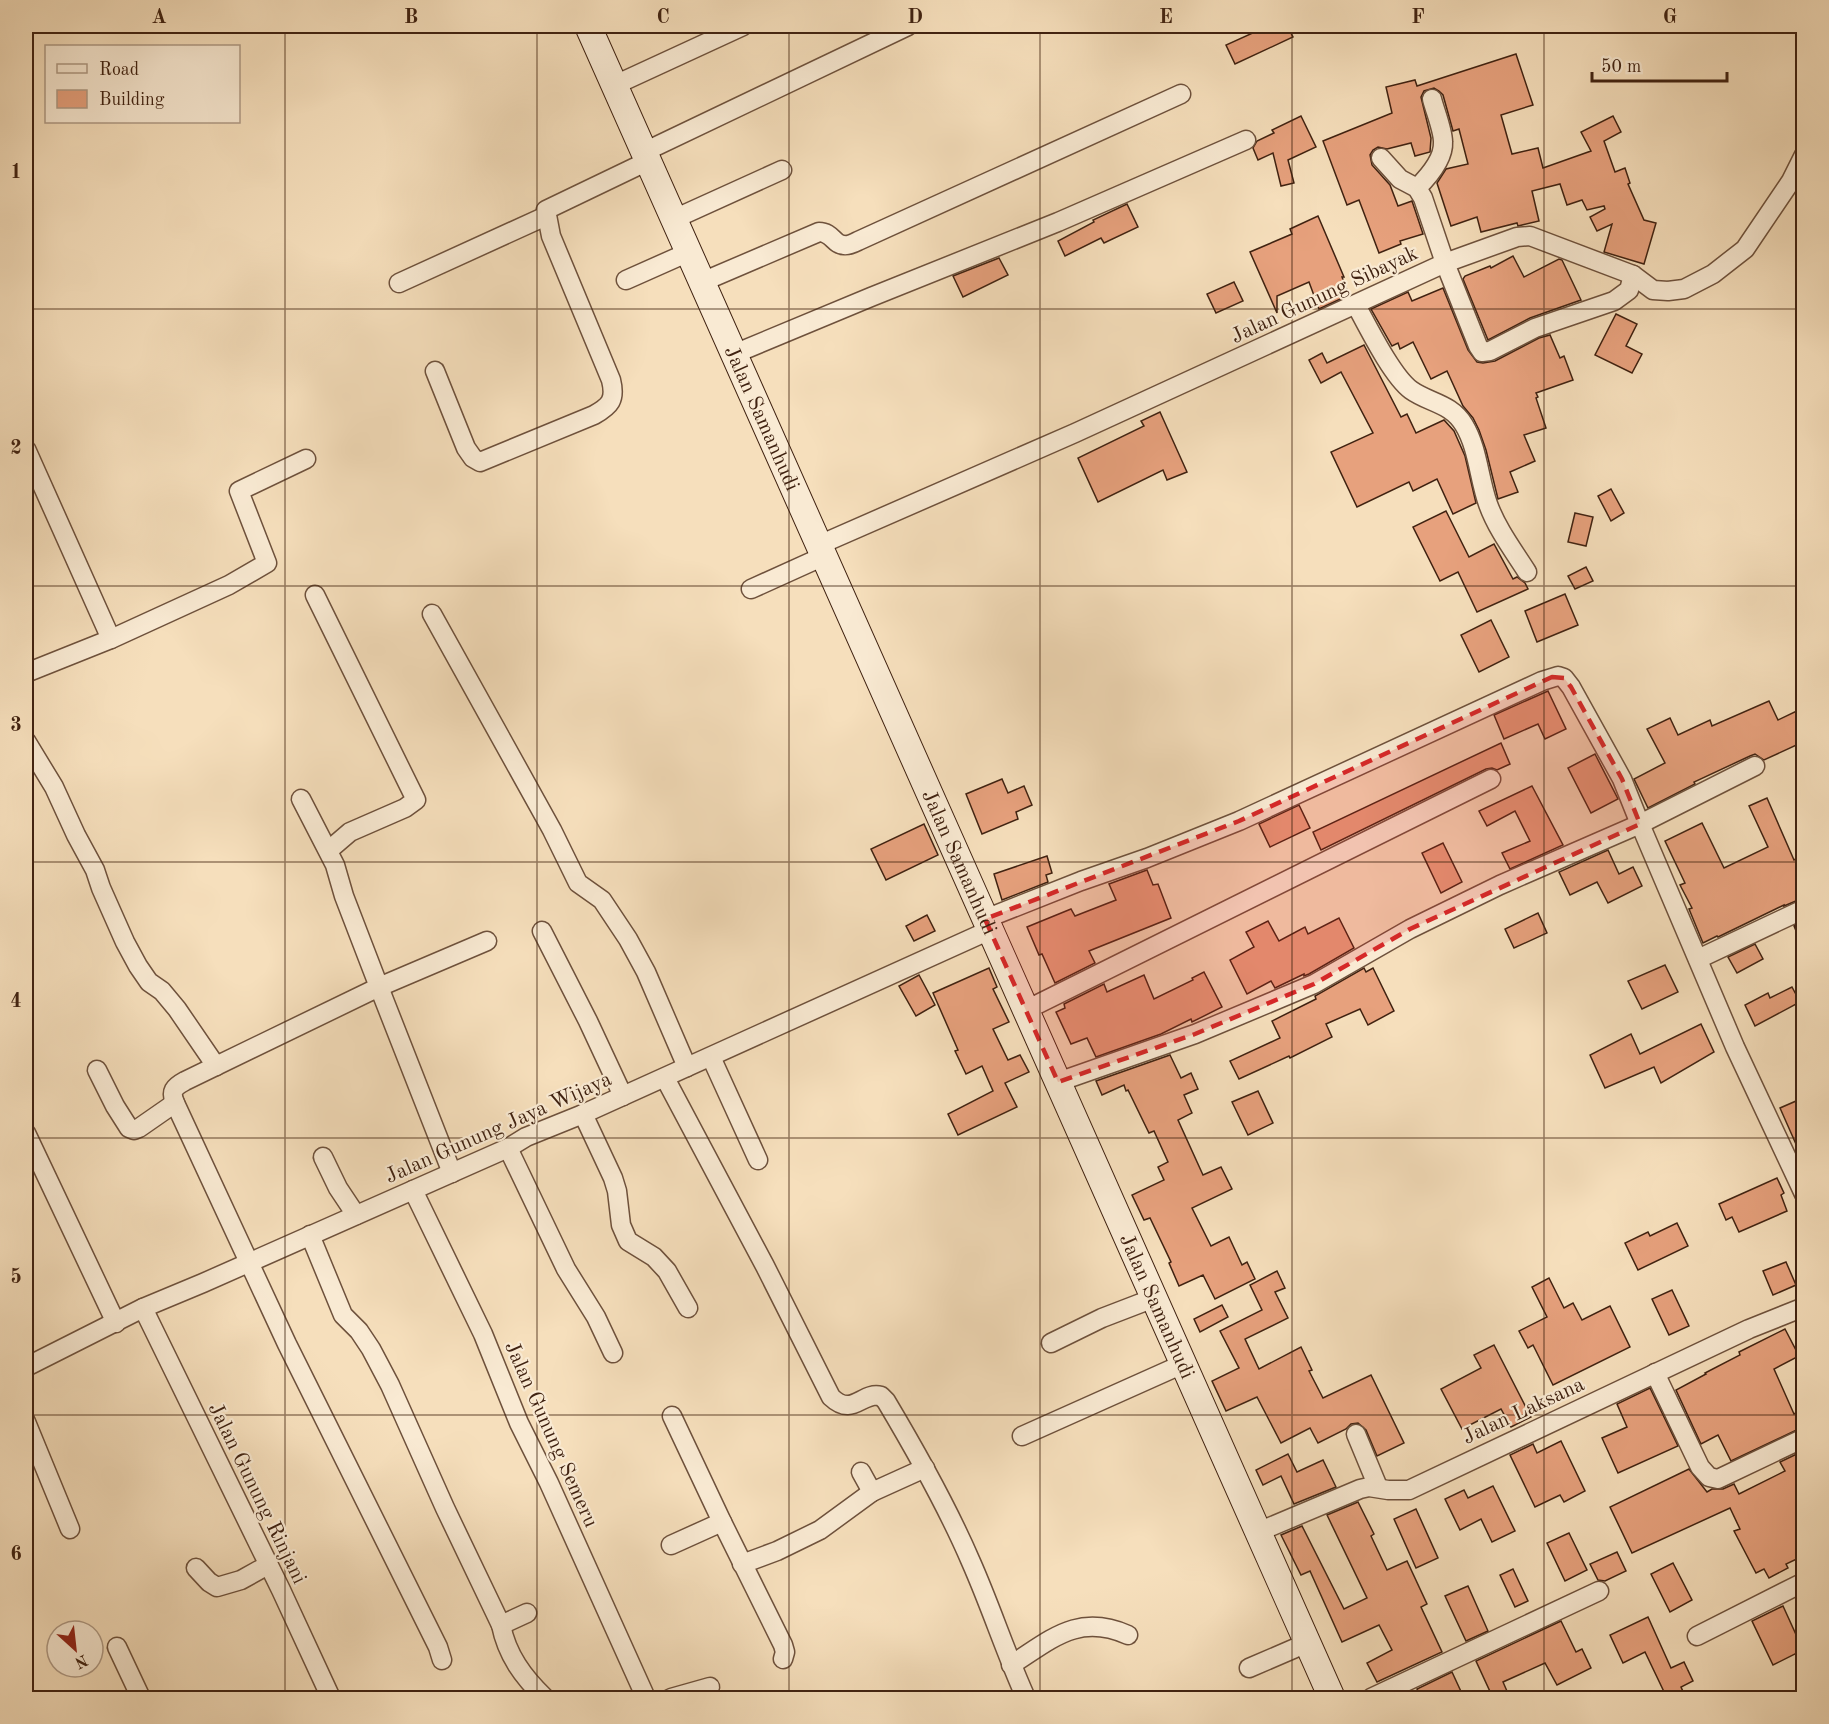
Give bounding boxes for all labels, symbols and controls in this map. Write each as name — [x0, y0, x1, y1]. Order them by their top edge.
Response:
text: A — [151, 8, 167, 28]
text: B — [404, 8, 418, 28]
text: C — [656, 8, 670, 28]
text: D — [907, 8, 923, 28]
text: E — [1159, 8, 1173, 28]
text: F — [1411, 8, 1425, 28]
text: G — [1663, 8, 1677, 28]
legend — [45, 45, 240, 123]
scale bar — [1592, 45, 1727, 83]
text: 50 m — [1601, 58, 1641, 76]
text: Road — [99, 61, 139, 79]
text: Building — [99, 91, 165, 109]
text: 1 — [10, 163, 22, 183]
street label: Jalan Gunung Sibayak — [1228, 243, 1421, 348]
street label: Jalan Samanhudi — [720, 343, 802, 494]
text: 2 — [10, 439, 22, 459]
text: 3 — [10, 716, 22, 736]
street label: Jalan Samanhudi — [917, 787, 1000, 938]
text: 4 — [10, 992, 22, 1012]
street label: Jalan Gunung Jaya Wijaya — [382, 1069, 615, 1188]
street label: Jalan Samanhudi — [1115, 1231, 1198, 1382]
text: 5 — [10, 1267, 22, 1288]
street label: Jalan Gunung Semeru — [500, 1338, 601, 1531]
street label: Jalan Laksana — [1460, 1374, 1588, 1449]
street label: Jalan Gunung Rinjani — [204, 1400, 310, 1588]
text: 6 — [10, 1545, 22, 1565]
north arrow — [45, 1619, 105, 1679]
text: N — [71, 1651, 90, 1671]

